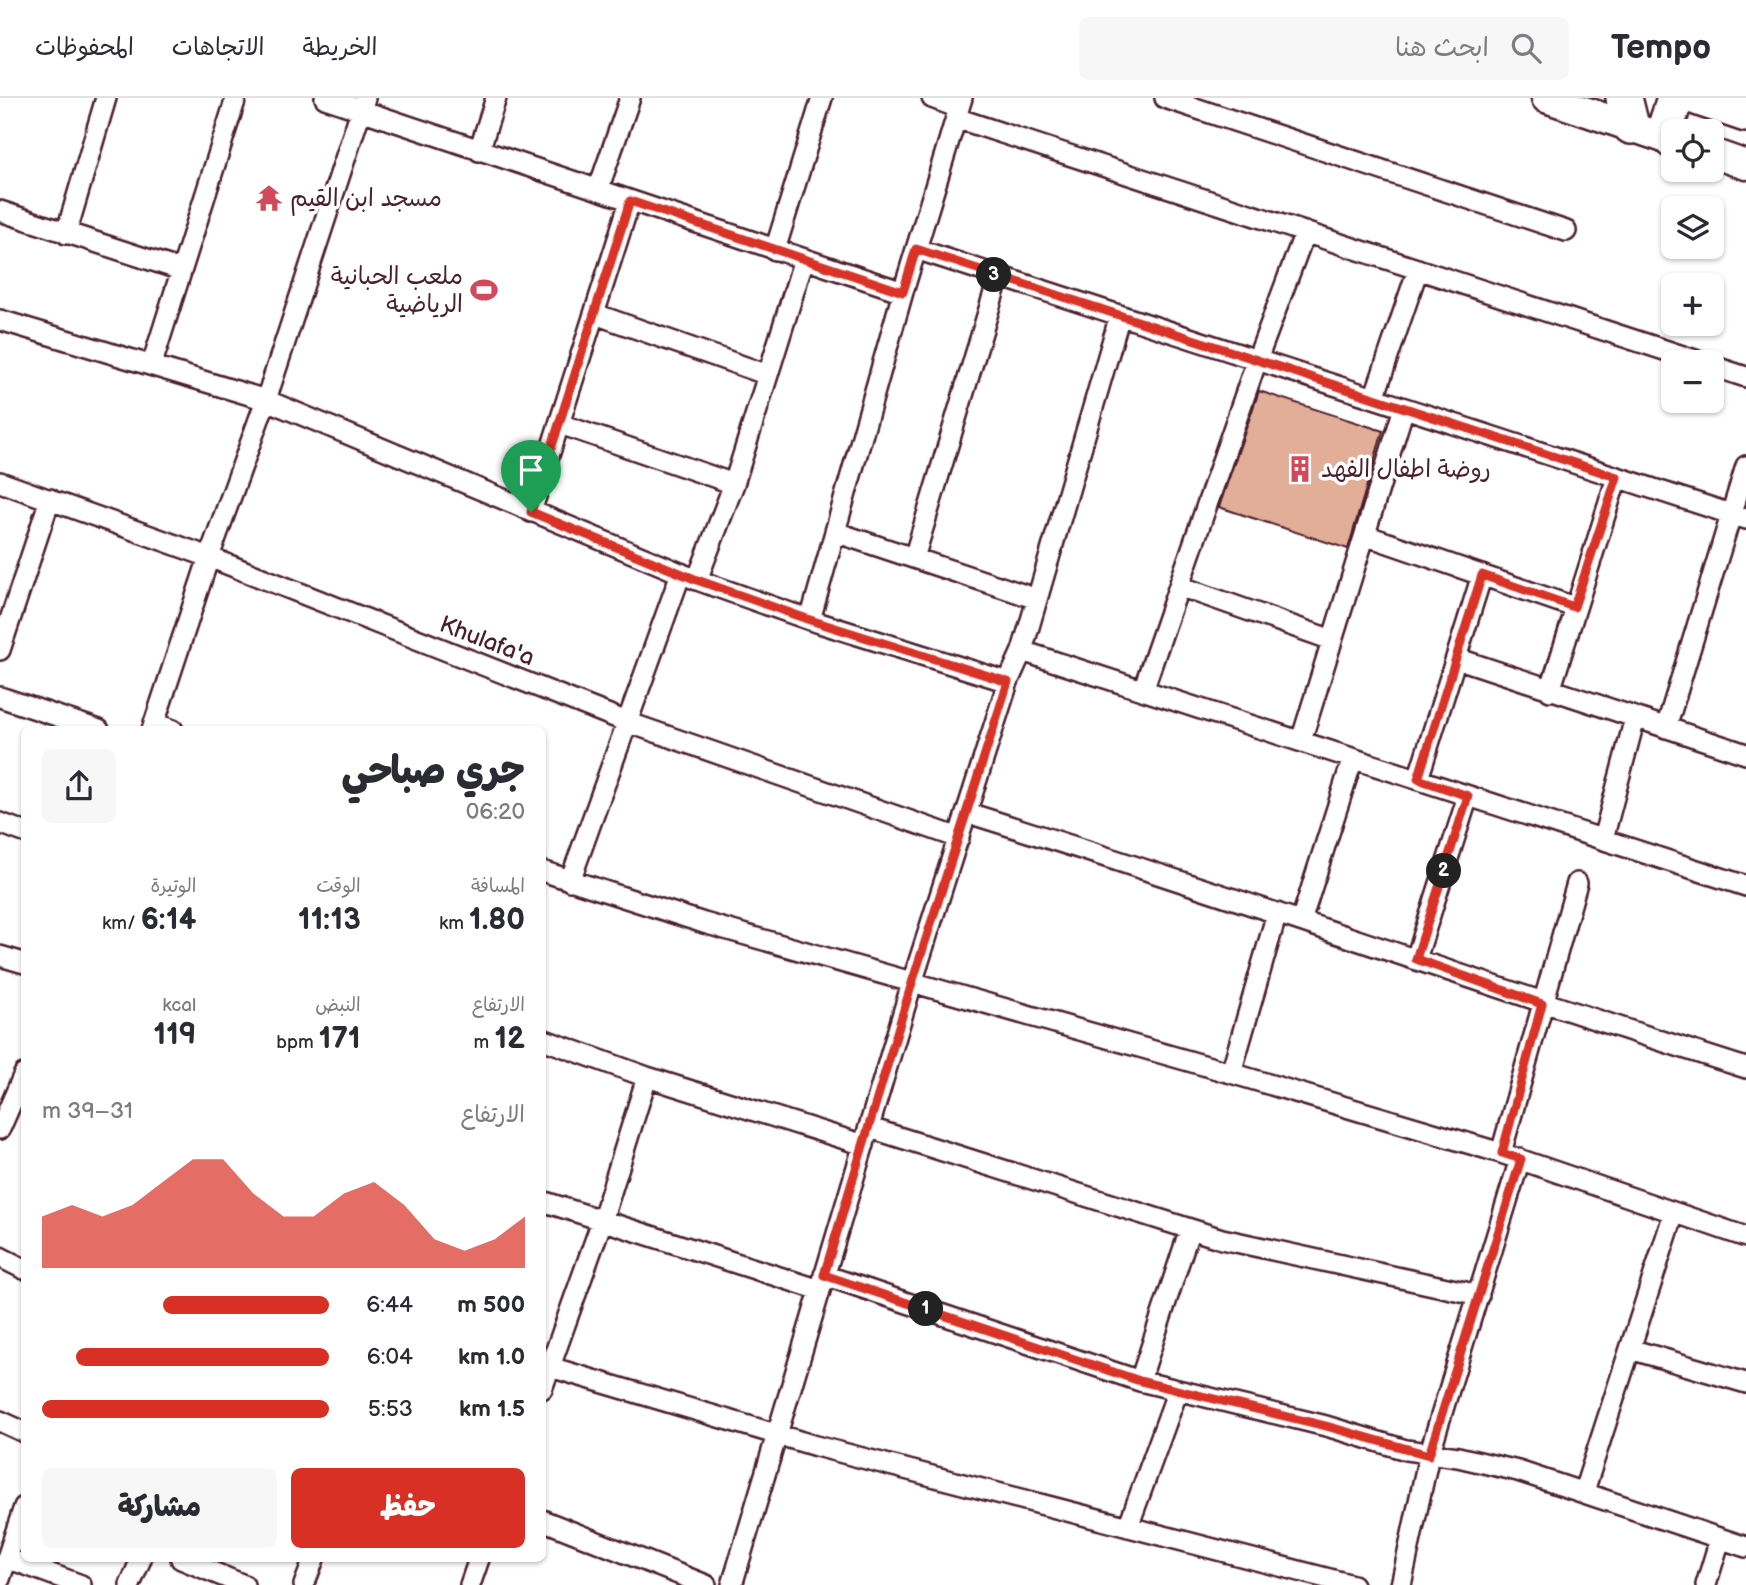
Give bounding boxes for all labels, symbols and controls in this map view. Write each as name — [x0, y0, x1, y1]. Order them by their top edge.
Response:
search box — [1079, 17, 1569, 80]
text: Tempo — [1611, 28, 1711, 68]
icon: search — [1507, 29, 1545, 67]
text: المحفوظات — [35, 33, 134, 62]
text: الاتجاهات — [172, 33, 265, 62]
text: الخريطة — [303, 33, 377, 62]
text: ابحث هنا — [1395, 33, 1489, 64]
map controls — [1661, 119, 1724, 413]
button: locate — [1661, 119, 1724, 182]
temple icon: مسجد ابن القيم — [254, 183, 284, 213]
place label: مسجد ابن القيم — [290, 184, 442, 216]
button: layers — [1661, 196, 1724, 259]
pin: 3 — [976, 258, 1012, 292]
place label: ملعب الحبانية الرياضية — [331, 262, 463, 319]
text: 3 — [988, 263, 999, 286]
button: + — [1661, 273, 1724, 336]
sports icon: ملعب الحبانية الرياضية — [469, 275, 499, 305]
button: − — [1661, 350, 1724, 413]
pin — [501, 440, 561, 512]
icon: arrive — [512, 451, 550, 489]
building icon: روضة اطفال الفهد — [1285, 454, 1315, 484]
place label: روضة اطفال الفهد — [1321, 455, 1491, 484]
street label: Khulafa'a — [435, 610, 539, 672]
button: share — [42, 749, 116, 823]
text: جري صباحي — [341, 749, 525, 794]
text: 06:20 — [466, 798, 525, 826]
pin: 2 — [1426, 854, 1462, 888]
text: 2 — [1438, 859, 1449, 882]
text: الوتيرة — [150, 875, 196, 898]
text: الوقت — [316, 875, 361, 898]
text: المسافة — [471, 875, 525, 898]
text: 6:14 — [141, 902, 196, 938]
text: 11:13 — [298, 902, 361, 938]
text: 1.80 — [469, 902, 525, 938]
text: /km — [102, 912, 141, 935]
text: km — [439, 912, 469, 935]
text: kcal — [162, 994, 196, 1017]
text: النبض — [315, 994, 361, 1017]
text: الارتفاع — [472, 994, 525, 1017]
text: 119 — [154, 1017, 196, 1053]
text: 171 — [319, 1021, 361, 1057]
text: 12 — [494, 1021, 525, 1057]
text: bpm — [276, 1031, 319, 1054]
text: m — [474, 1031, 494, 1054]
text: 31–39 m — [42, 1097, 133, 1125]
text: الارتفاع — [461, 1101, 525, 1129]
text: 6:44 — [366, 1291, 413, 1319]
text: 500 m — [457, 1291, 525, 1319]
pin: 1 — [908, 1292, 944, 1326]
text: 1 — [922, 1297, 930, 1320]
text: 6:04 — [367, 1343, 413, 1371]
text: 1.0 km — [458, 1343, 525, 1371]
text: 5:53 — [368, 1395, 413, 1423]
text: 1.5 km — [459, 1395, 525, 1423]
button: مشاركة — [42, 1468, 277, 1548]
button: حفظ — [291, 1468, 525, 1548]

